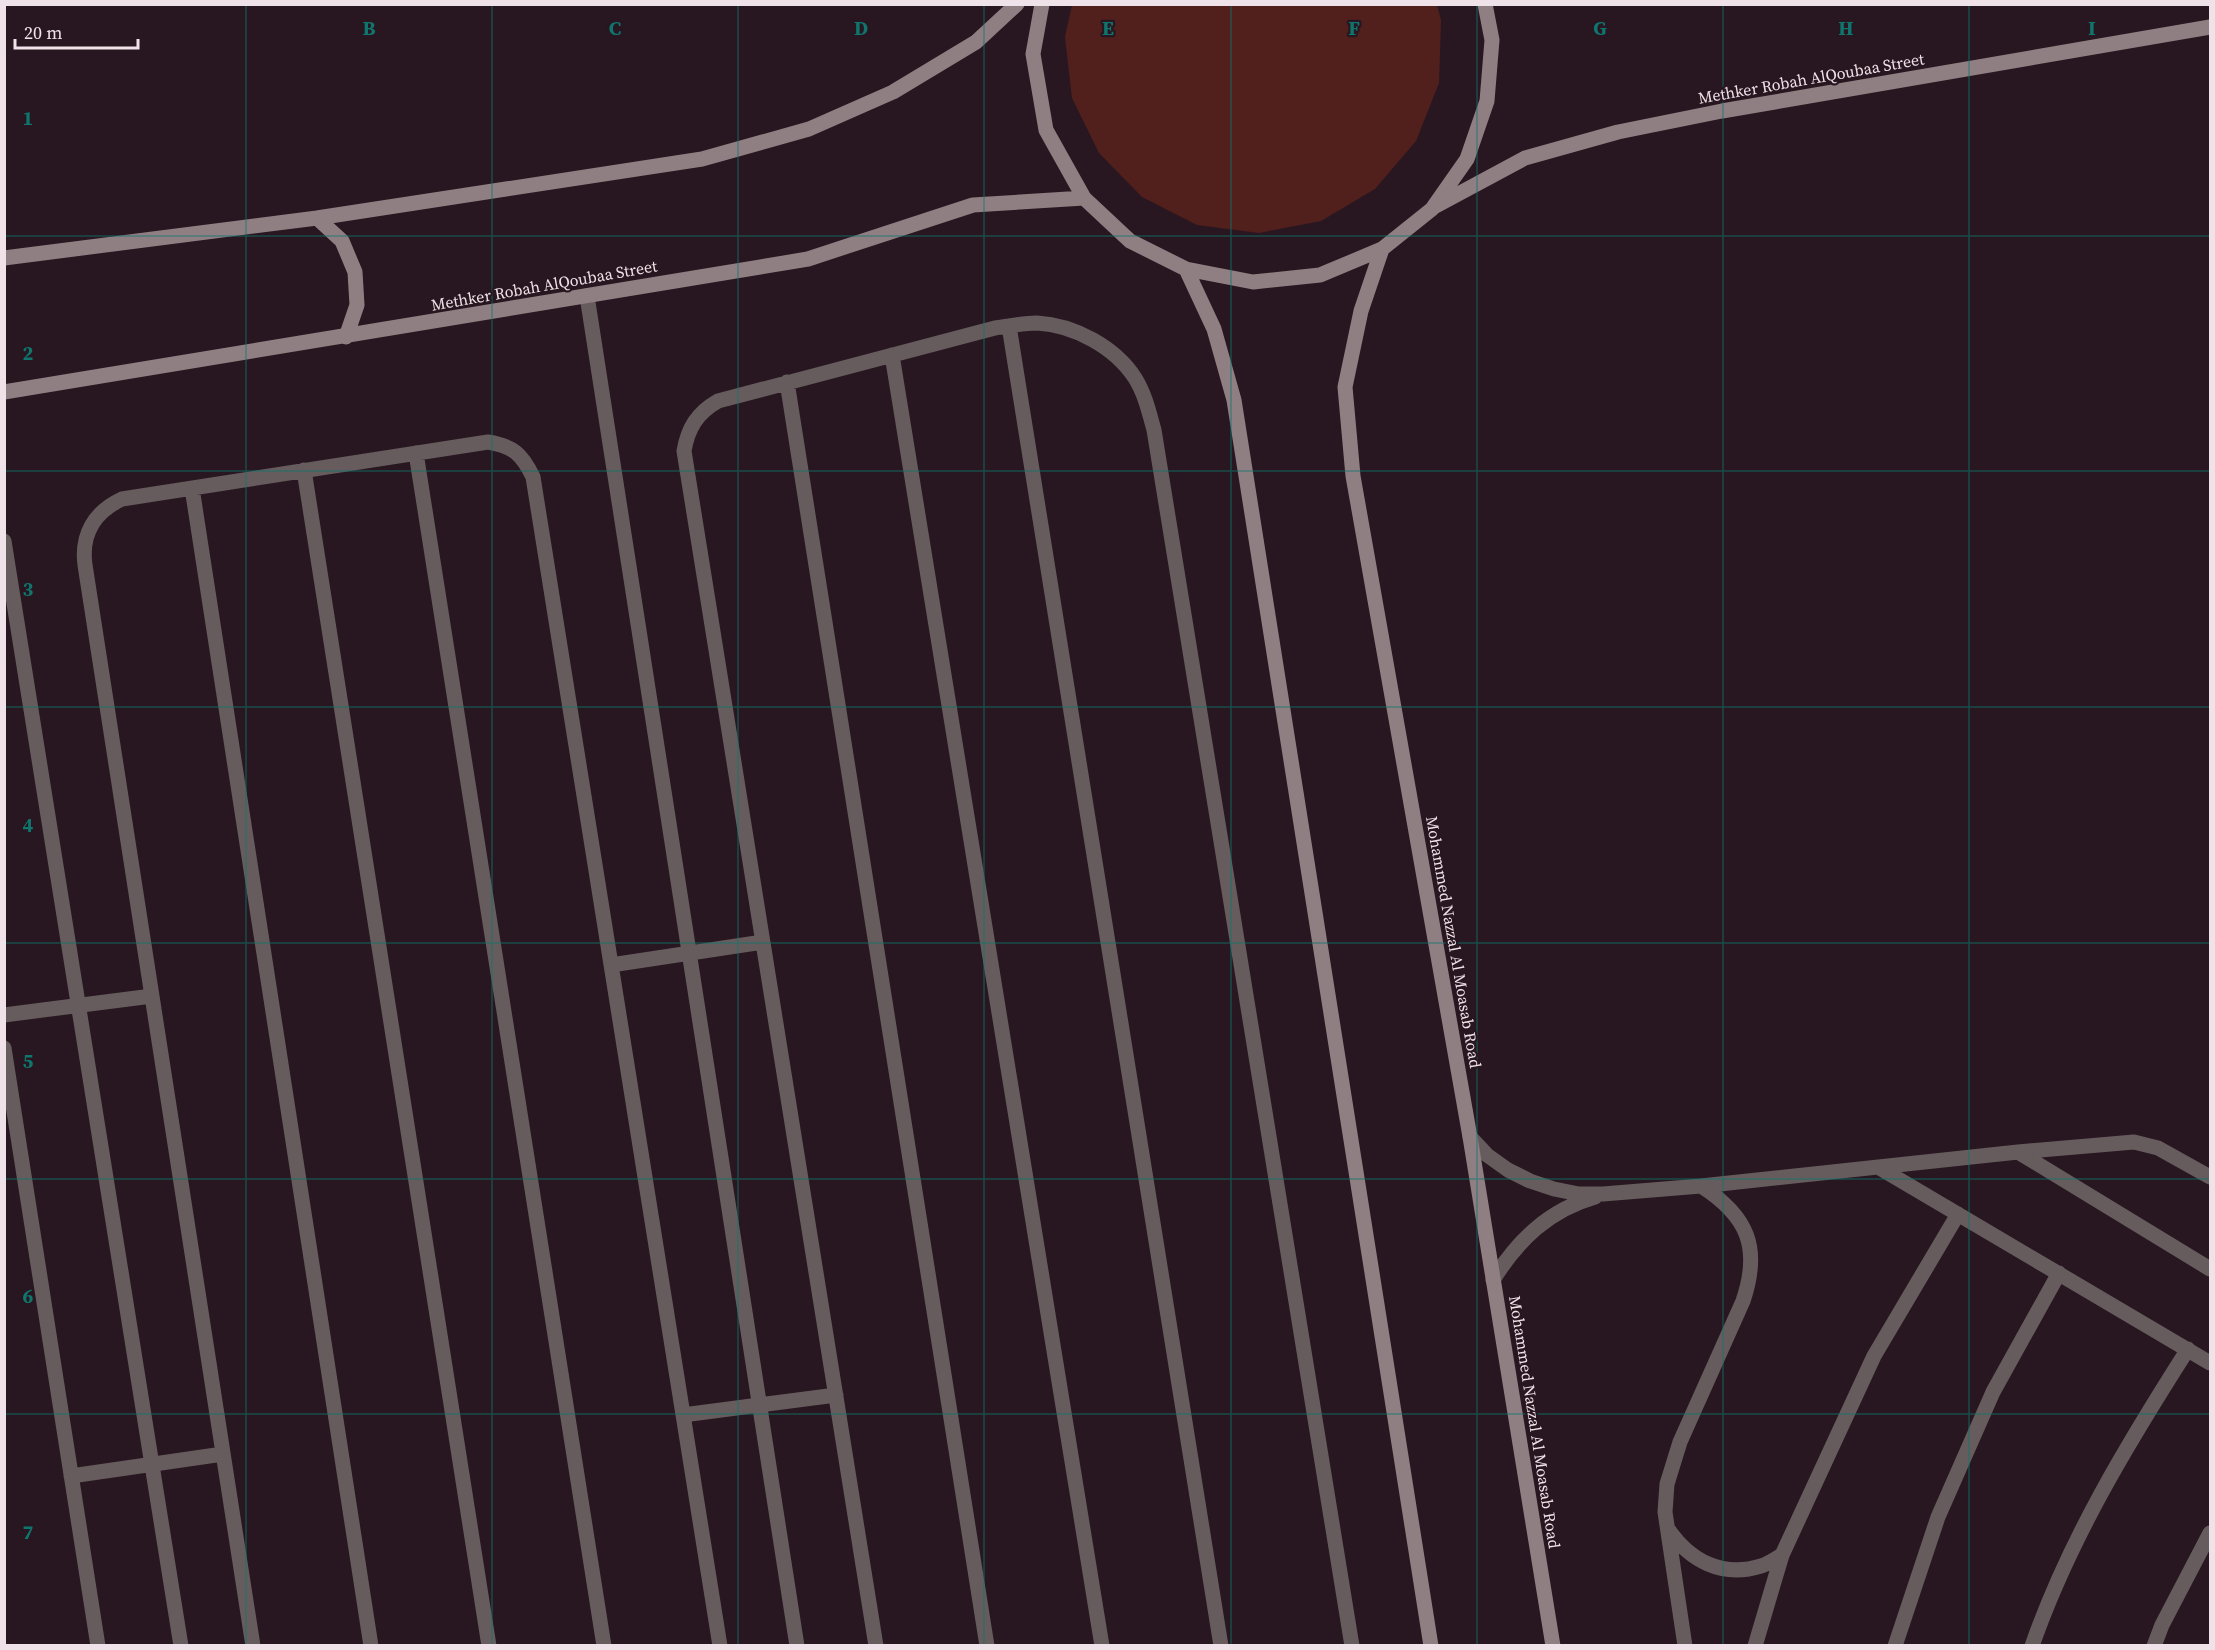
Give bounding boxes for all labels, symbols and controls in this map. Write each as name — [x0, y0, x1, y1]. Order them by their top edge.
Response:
scale bar — [15, 12, 138, 50]
text: B — [362, 14, 376, 42]
text: C — [609, 14, 621, 42]
text: D — [854, 14, 868, 42]
text: E — [1102, 14, 1114, 42]
text: F — [1348, 14, 1360, 42]
text: G — [1593, 14, 1607, 42]
text: H — [1838, 14, 1854, 42]
text: I — [2088, 14, 2096, 42]
text: 20 m — [24, 20, 62, 45]
street label: Methker Robah AlQoubaa Street — [1696, 47, 1926, 109]
text: 1 — [23, 104, 33, 132]
street label: Methker Robah AlQoubaa Street — [429, 254, 659, 316]
text: 2 — [23, 339, 34, 367]
text: 3 — [23, 575, 34, 603]
text: 4 — [23, 811, 34, 839]
street label: Mohammed Nazzal Al Moasab Road — [1421, 814, 1487, 1070]
text: 5 — [23, 1047, 34, 1075]
text: 6 — [23, 1282, 34, 1310]
street label: Mohammed Nazzal Al Moasab Road — [1504, 1294, 1566, 1550]
text: 7 — [23, 1518, 34, 1546]

